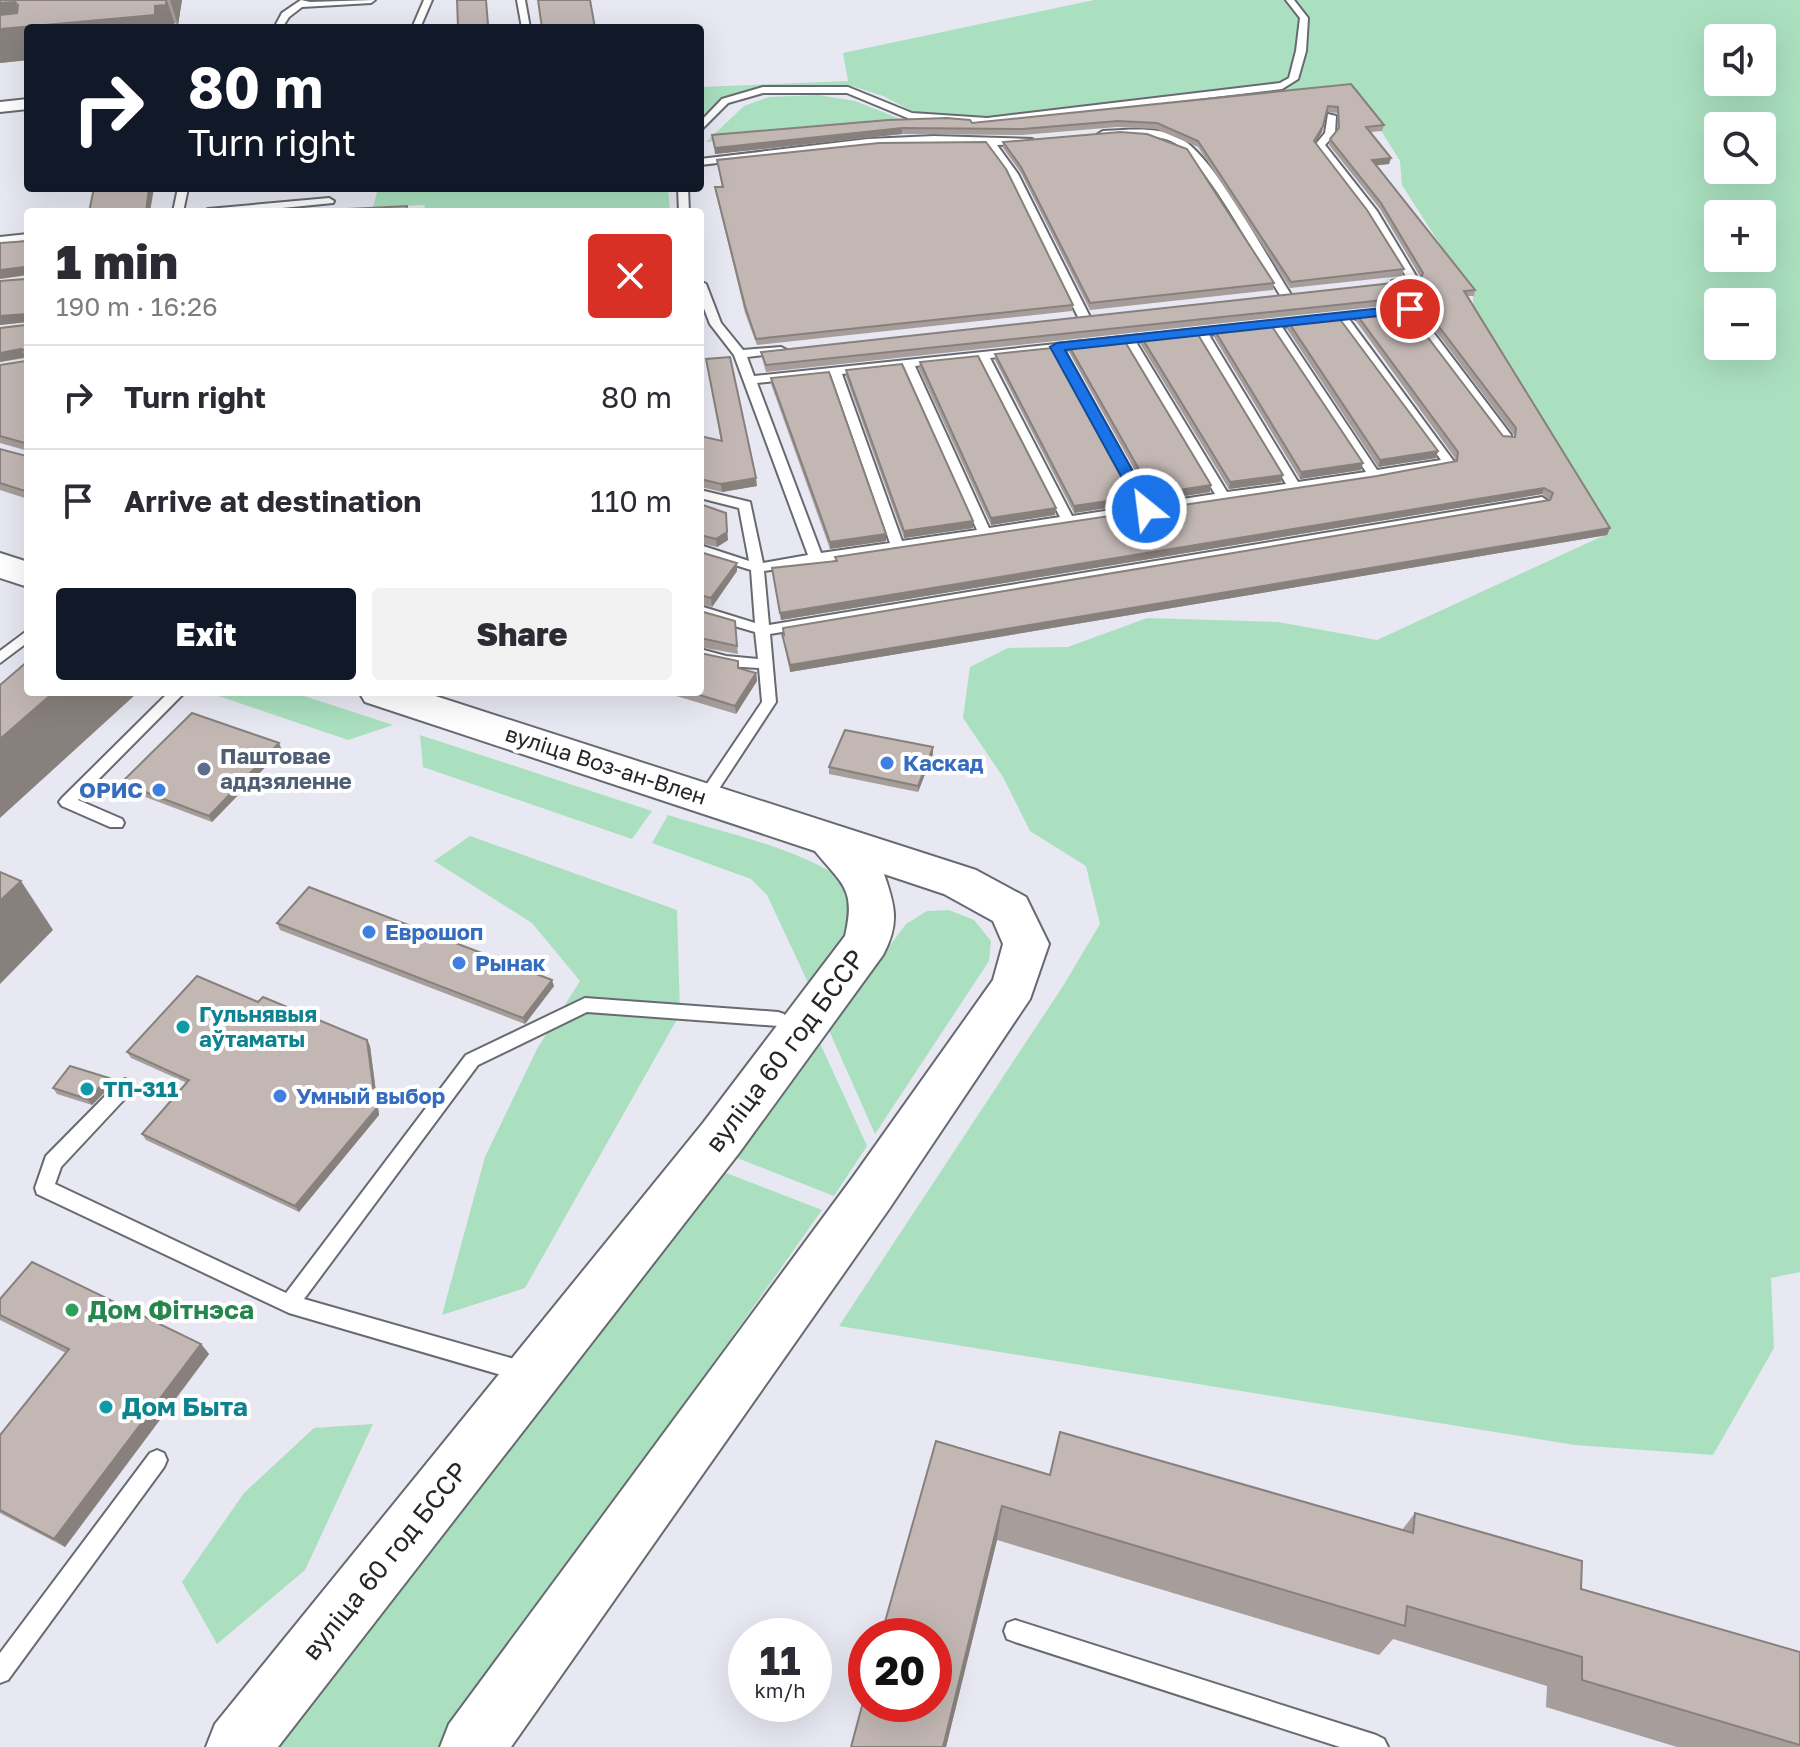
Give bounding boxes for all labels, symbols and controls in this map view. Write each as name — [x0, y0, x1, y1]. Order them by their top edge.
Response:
map controls — [1704, 24, 1776, 360]
button: sound — [1704, 24, 1776, 96]
text: 80 m — [188, 53, 323, 120]
icon: right — [56, 56, 160, 160]
button: search — [1704, 112, 1776, 184]
text: Turn right — [188, 121, 356, 164]
button: + — [1704, 200, 1776, 272]
text: 1 min — [56, 232, 178, 290]
button: close — [588, 234, 672, 318]
pin — [1376, 275, 1444, 343]
icon: arrive — [1388, 287, 1432, 331]
button: − — [1704, 288, 1776, 360]
text: 190 m · 16:26 — [56, 291, 218, 322]
icon: right — [56, 375, 100, 419]
text: Turn right — [124, 379, 266, 415]
text: 80 m — [601, 379, 672, 415]
position arrow — [1104, 467, 1188, 551]
icon: arrive — [56, 479, 100, 523]
text: Arrive at destination — [124, 483, 421, 519]
text: 110 m — [590, 483, 672, 519]
button: Exit — [56, 588, 356, 680]
button: Share — [372, 588, 672, 680]
street label: вуліца Воз-ан-Влен — [502, 719, 710, 810]
place label: Паштовае аддзяленне — [220, 742, 352, 794]
place label: Каскад — [903, 749, 984, 776]
marker: Каскад — [878, 754, 896, 772]
marker: Паштовае аддзяленне — [195, 760, 213, 778]
place label: ОРИС — [79, 776, 143, 803]
marker: ОРИС — [150, 781, 168, 799]
place label: Еврошоп — [385, 918, 483, 945]
marker: Еврошоп — [360, 923, 378, 941]
street label: вуліца 60 год БССР — [698, 943, 871, 1158]
place label: Рынак — [475, 949, 546, 976]
marker: Рынак — [450, 954, 468, 972]
place label: Гульнявыя аўтаматы — [199, 1000, 317, 1052]
marker: Гульнявыя аўтаматы — [174, 1018, 192, 1036]
place label: ТП-311 — [103, 1075, 178, 1102]
marker: ТП-311 — [78, 1080, 96, 1098]
place label: Умный выбор — [296, 1082, 445, 1109]
marker: Умный выбор — [271, 1087, 289, 1105]
place label: Дом Фітнэса — [88, 1294, 254, 1325]
marker: Дом Фітнэса — [63, 1301, 81, 1319]
place label: Дом Быта — [122, 1391, 248, 1422]
marker: Дом Быта — [97, 1398, 115, 1416]
street label: вуліца 60 год БССР — [295, 1456, 474, 1666]
speed limit sign: 20 — [848, 1618, 952, 1722]
text: 11 — [759, 1636, 801, 1684]
text: km/h — [755, 1678, 805, 1702]

